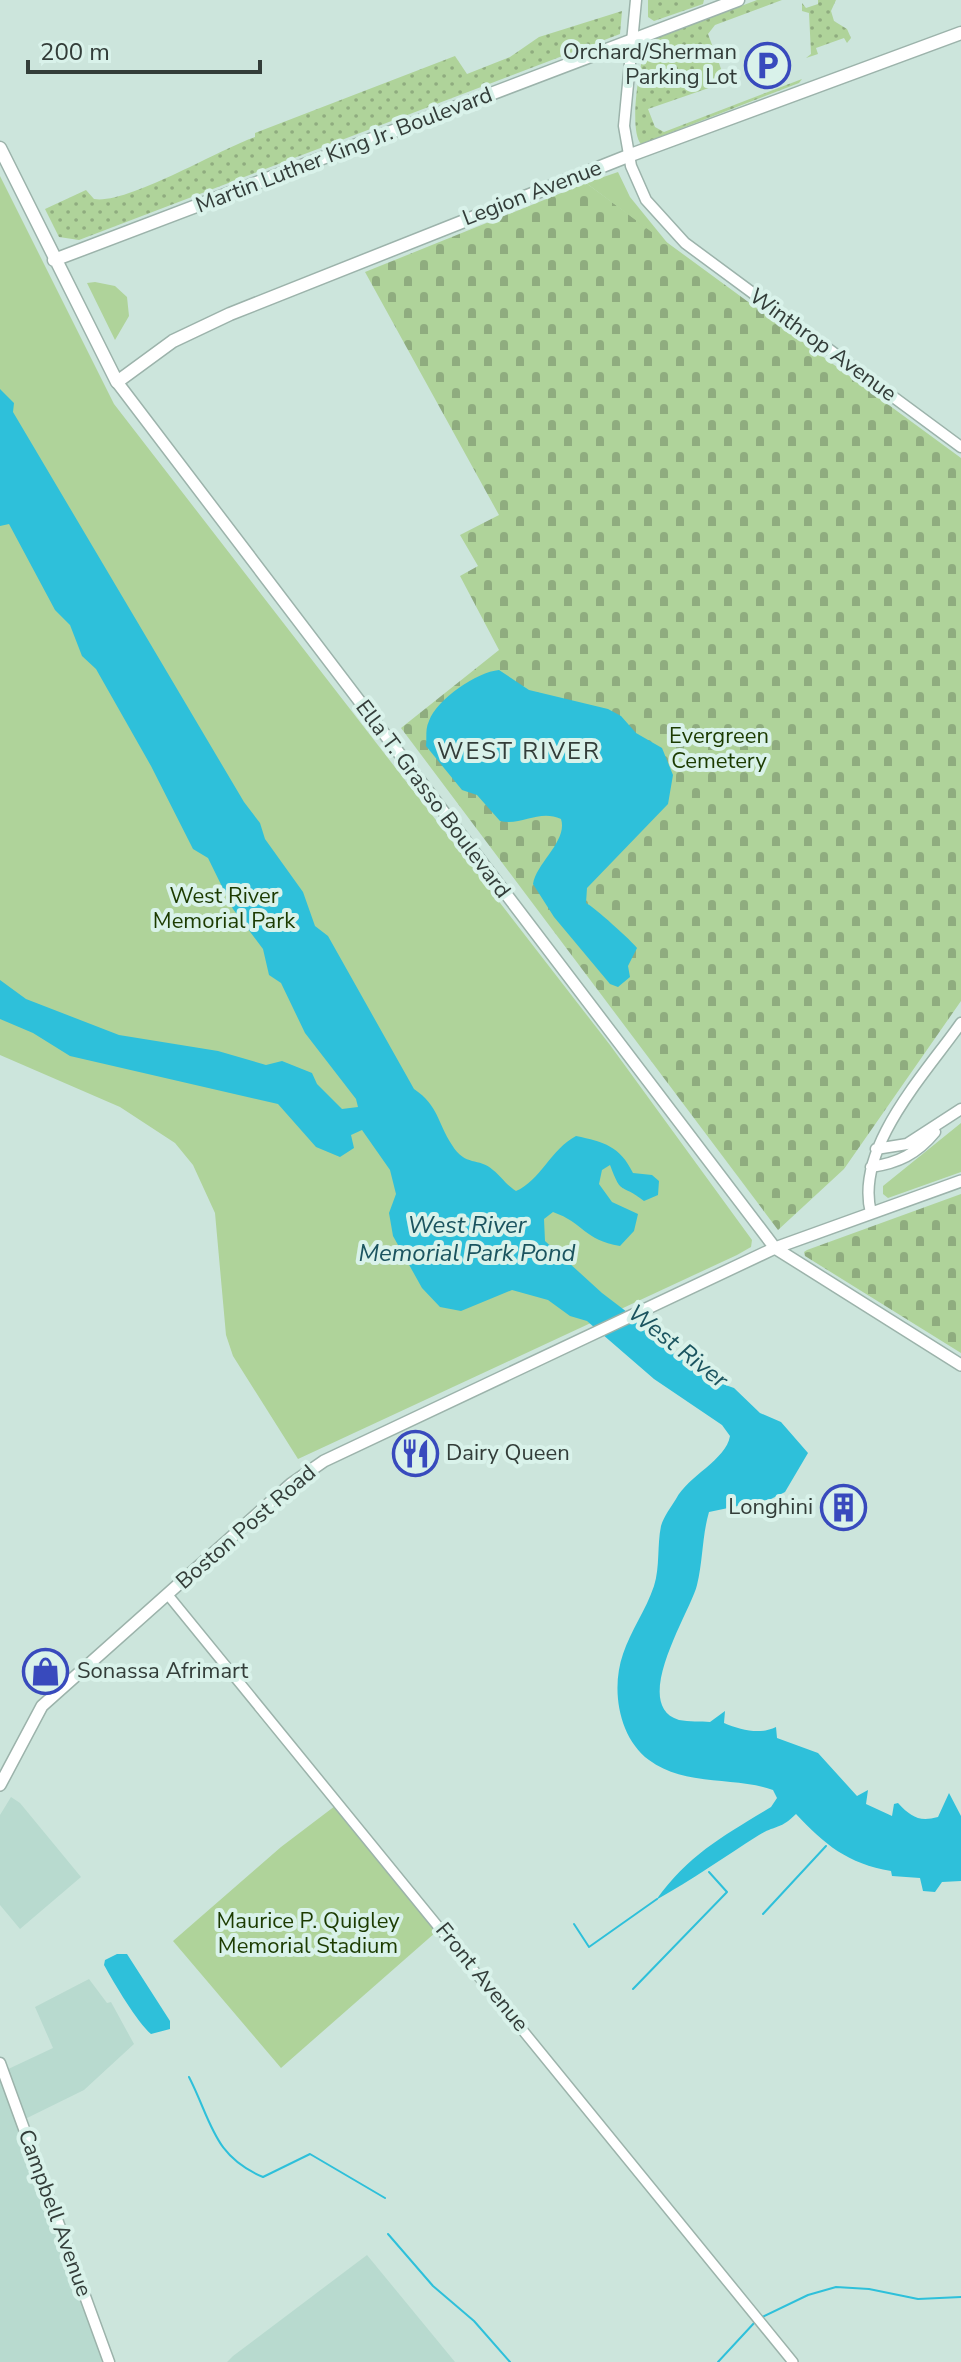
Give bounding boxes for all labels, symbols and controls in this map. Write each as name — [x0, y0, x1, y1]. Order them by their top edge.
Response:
scale bar — [28, 24, 260, 74]
text: 200 m — [40, 36, 110, 68]
place label: Orchard/Sherman Parking Lot — [563, 37, 737, 92]
parking icon: Orchard/Sherman Parking Lot — [744, 41, 792, 89]
street label: Martin Luther King Jr. Boulevard — [191, 80, 497, 220]
street label: Legion Avenue — [458, 153, 606, 233]
street label: Winthrop Avenue — [743, 281, 903, 409]
street label: Ella T. Grasso Boulevard — [349, 694, 517, 904]
park label: Evergreen Cemetery — [669, 721, 769, 776]
district label: WEST RIVER — [437, 735, 601, 767]
park label: West River Memorial Park — [153, 881, 296, 936]
water label: West River Memorial Park Pond — [358, 1209, 576, 1269]
water label: West River — [621, 1297, 736, 1396]
restaurant icon: Dairy Queen — [391, 1429, 439, 1477]
place label: Dairy Queen — [446, 1438, 570, 1468]
street label: Boston Post Road — [170, 1458, 322, 1596]
building icon: Longhini — [820, 1483, 868, 1531]
place label: Longhini — [728, 1492, 813, 1522]
shop icon: Sonassa Afrimart — [22, 1647, 70, 1695]
place label: Sonassa Afrimart — [77, 1656, 249, 1686]
park label: Maurice P. Quigley Memorial Stadium — [216, 1906, 400, 1961]
street label: Front Avenue — [429, 1916, 535, 2038]
street label: Campbell Avenue — [11, 2125, 99, 2301]

